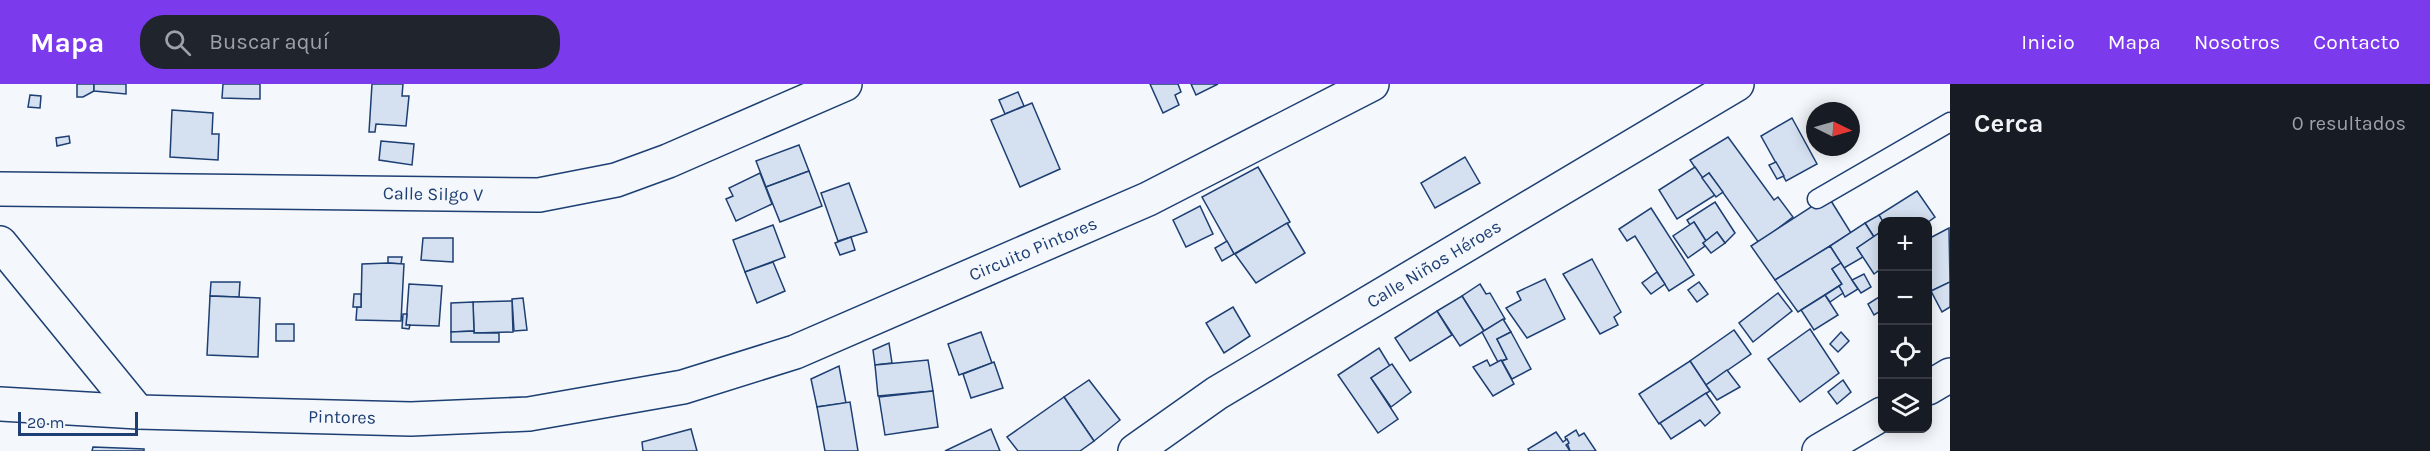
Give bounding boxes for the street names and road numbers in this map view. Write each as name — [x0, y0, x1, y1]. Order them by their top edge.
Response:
street label: Calle Silgo V — [383, 182, 483, 206]
street label: Circuito Pintores — [965, 212, 1101, 286]
street label: Calle Niños Héroes — [1363, 215, 1505, 313]
street label: Pintores — [308, 405, 376, 429]

